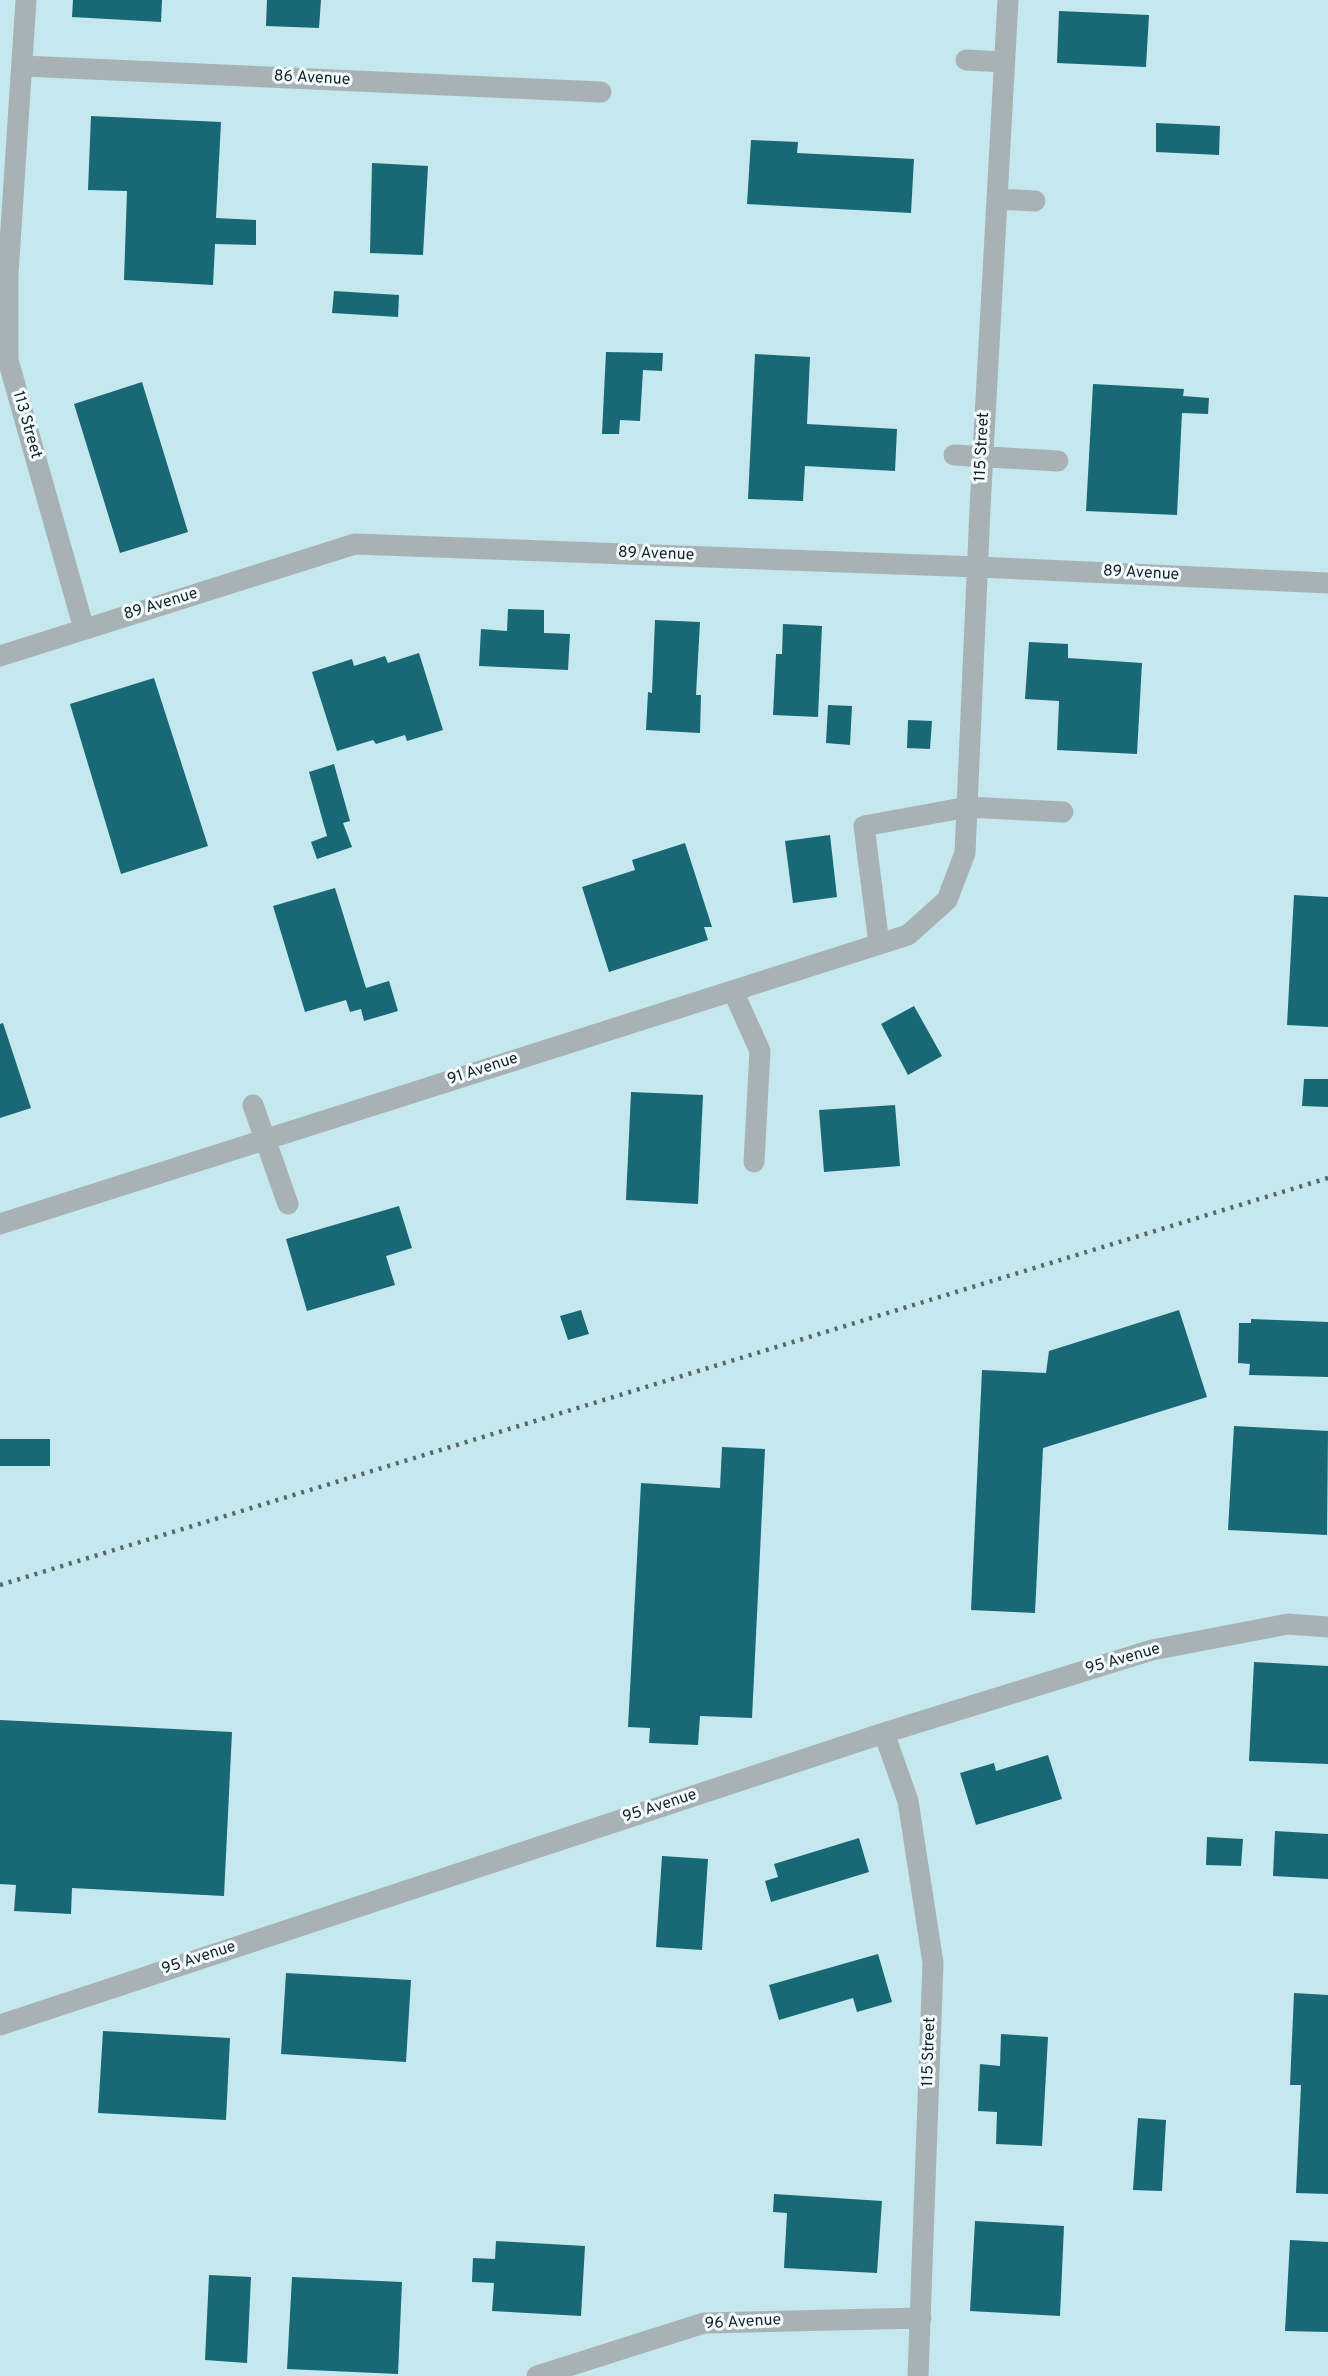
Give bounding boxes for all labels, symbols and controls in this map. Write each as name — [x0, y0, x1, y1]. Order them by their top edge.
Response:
street label: 86 Avenue — [273, 67, 351, 91]
street label: 113 Street — [7, 389, 45, 461]
street label: 115 Street — [972, 412, 994, 482]
street label: 89 Avenue — [618, 544, 694, 566]
street label: 89 Avenue — [1102, 562, 1180, 586]
street label: 89 Avenue — [122, 585, 200, 625]
street label: 91 Avenue — [445, 1050, 521, 1090]
street label: 95 Avenue — [1083, 1640, 1163, 1680]
street label: 95 Avenue — [621, 1786, 699, 1828]
street label: 95 Avenue — [160, 1938, 238, 1980]
street label: 115 Street — [919, 2017, 941, 2087]
street label: 96 Avenue — [704, 2311, 782, 2335]

